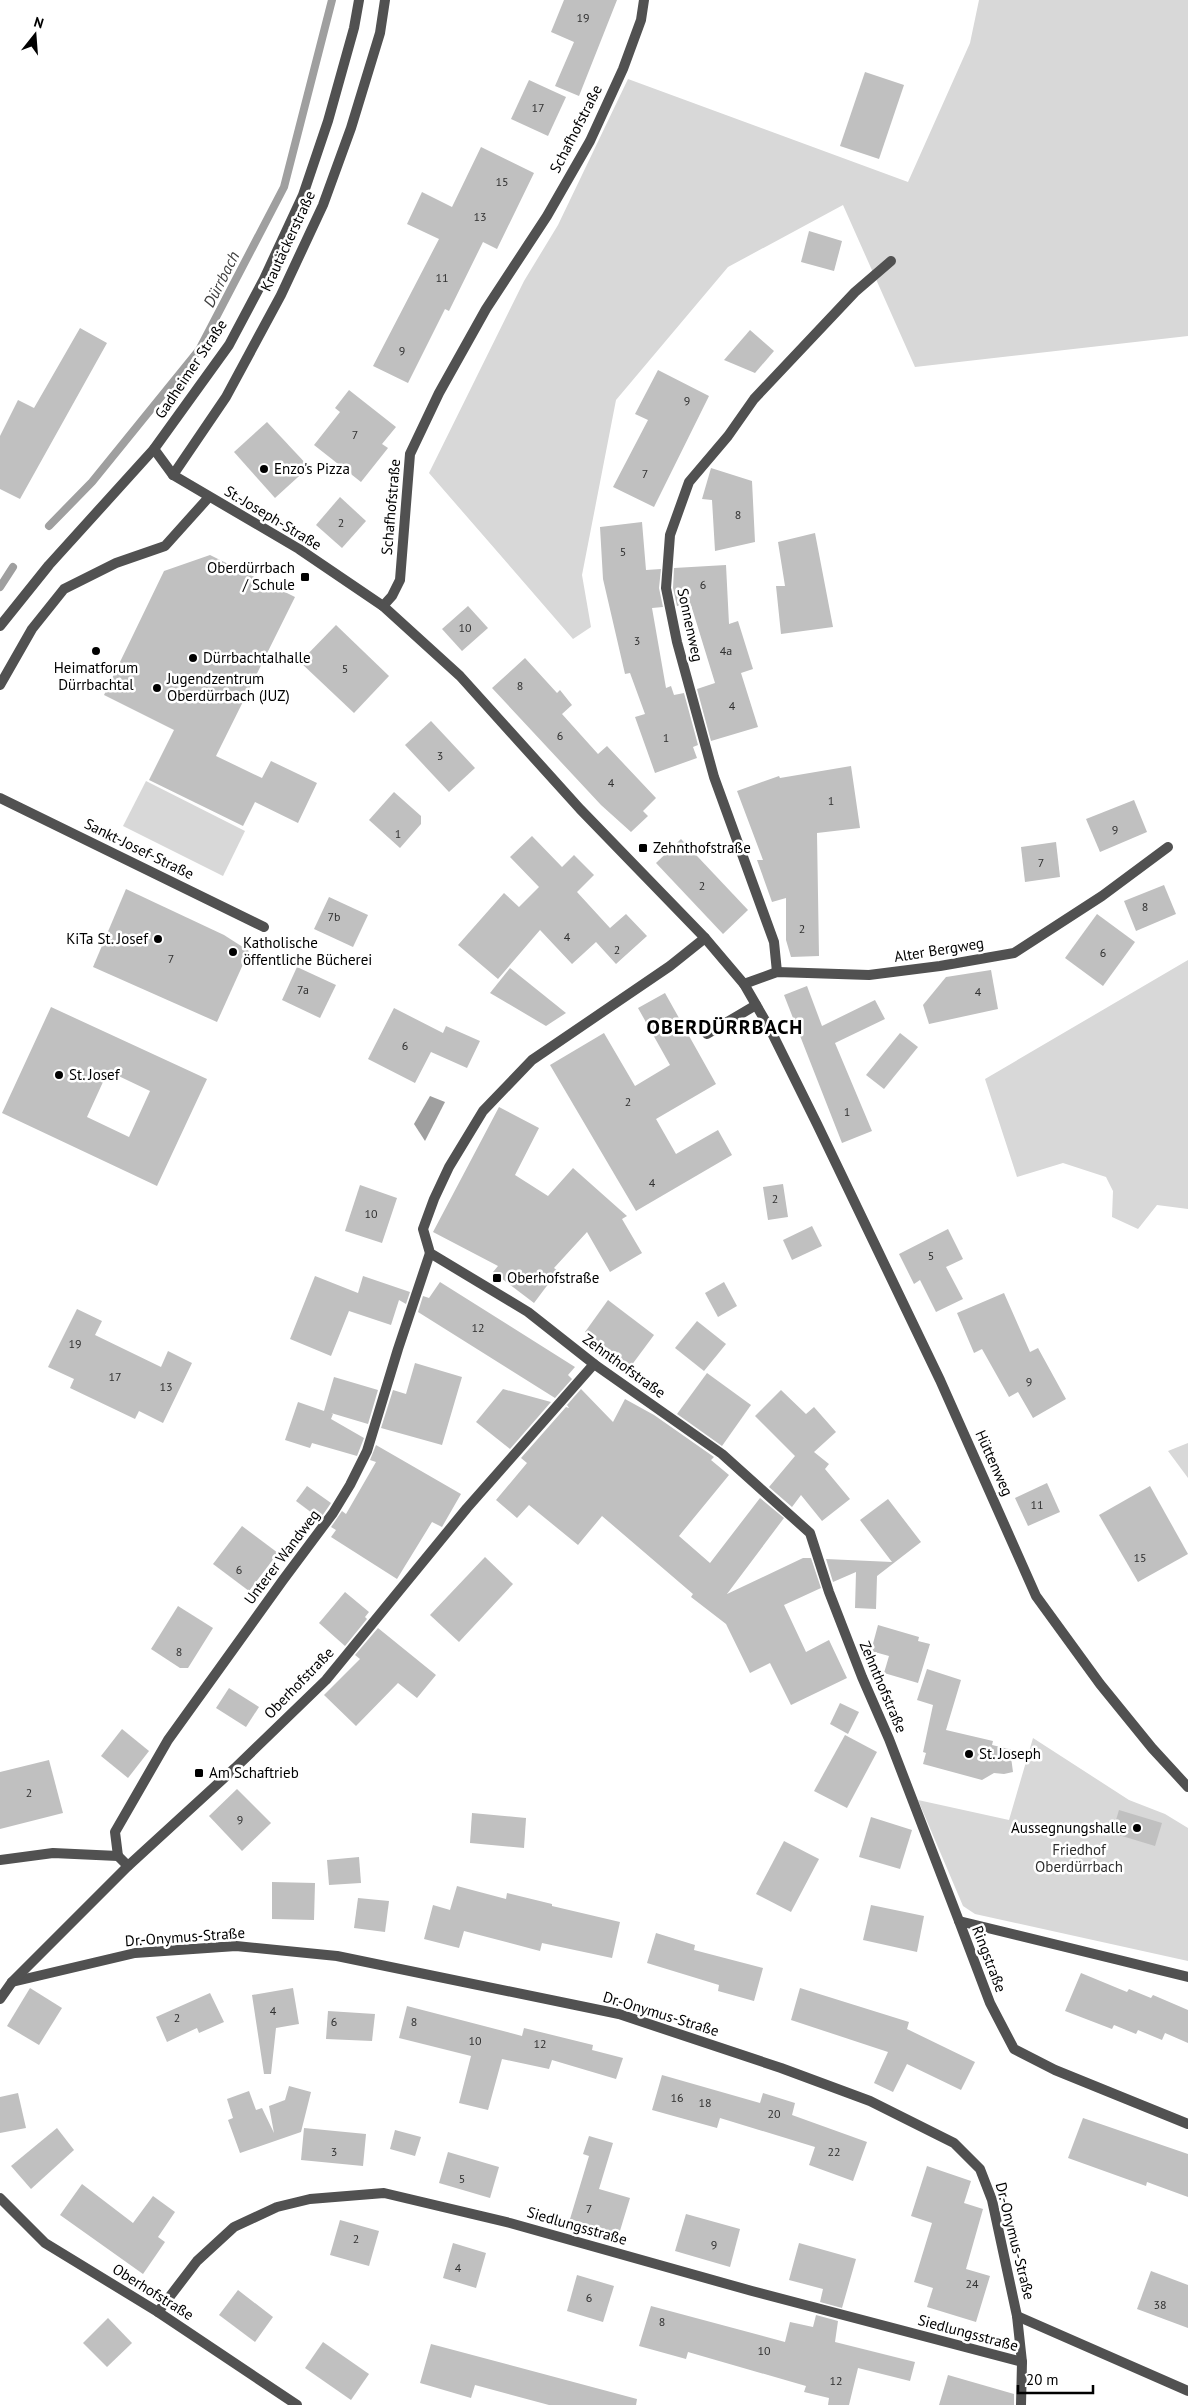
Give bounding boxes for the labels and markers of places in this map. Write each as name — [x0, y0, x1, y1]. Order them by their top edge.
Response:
place label: Enzo's Pizza — [274, 459, 350, 478]
marker: Enzo's Pizza — [258, 463, 270, 475]
place label: Oberdürrbach / Schule — [207, 558, 295, 594]
marker: Oberdürrbach / Schule — [299, 571, 311, 583]
marker: Heimatforum Dürrbachtal — [90, 645, 102, 657]
place label: Dürrbachtalhalle — [203, 648, 311, 667]
marker: Dürrbachtalhalle — [187, 652, 199, 664]
place label: Heimatforum Dürrbachtal — [54, 658, 138, 694]
place label: Jugendzentrum Oberdürrbach (JUZ) — [166, 669, 290, 705]
marker: Jugendzentrum Oberdürrbach (JUZ) — [151, 682, 163, 694]
place label: Zehnthofstraße — [653, 838, 751, 857]
marker: Zehnthofstraße — [637, 842, 649, 854]
place label: KiTa St. Josef — [66, 929, 149, 948]
marker: KiTa St. Josef — [152, 933, 164, 945]
place label: Katholische öffentliche Bücherei — [243, 933, 372, 969]
marker: Katholische öffentliche Bücherei — [227, 946, 239, 958]
place label: St. Josef — [69, 1065, 121, 1084]
marker: St. Josef — [53, 1069, 65, 1081]
place label: Oberhofstraße — [507, 1268, 599, 1287]
marker: Oberhofstraße — [491, 1272, 503, 1284]
place label: St. Joseph — [979, 1744, 1041, 1763]
marker: St. Joseph — [963, 1748, 975, 1760]
place label: Am Schaftrieb — [209, 1763, 299, 1782]
marker: Am Schaftrieb — [193, 1767, 205, 1779]
place label: Aussegnungshalle — [1011, 1818, 1127, 1837]
marker: Aussegnungshalle — [1131, 1822, 1143, 1834]

